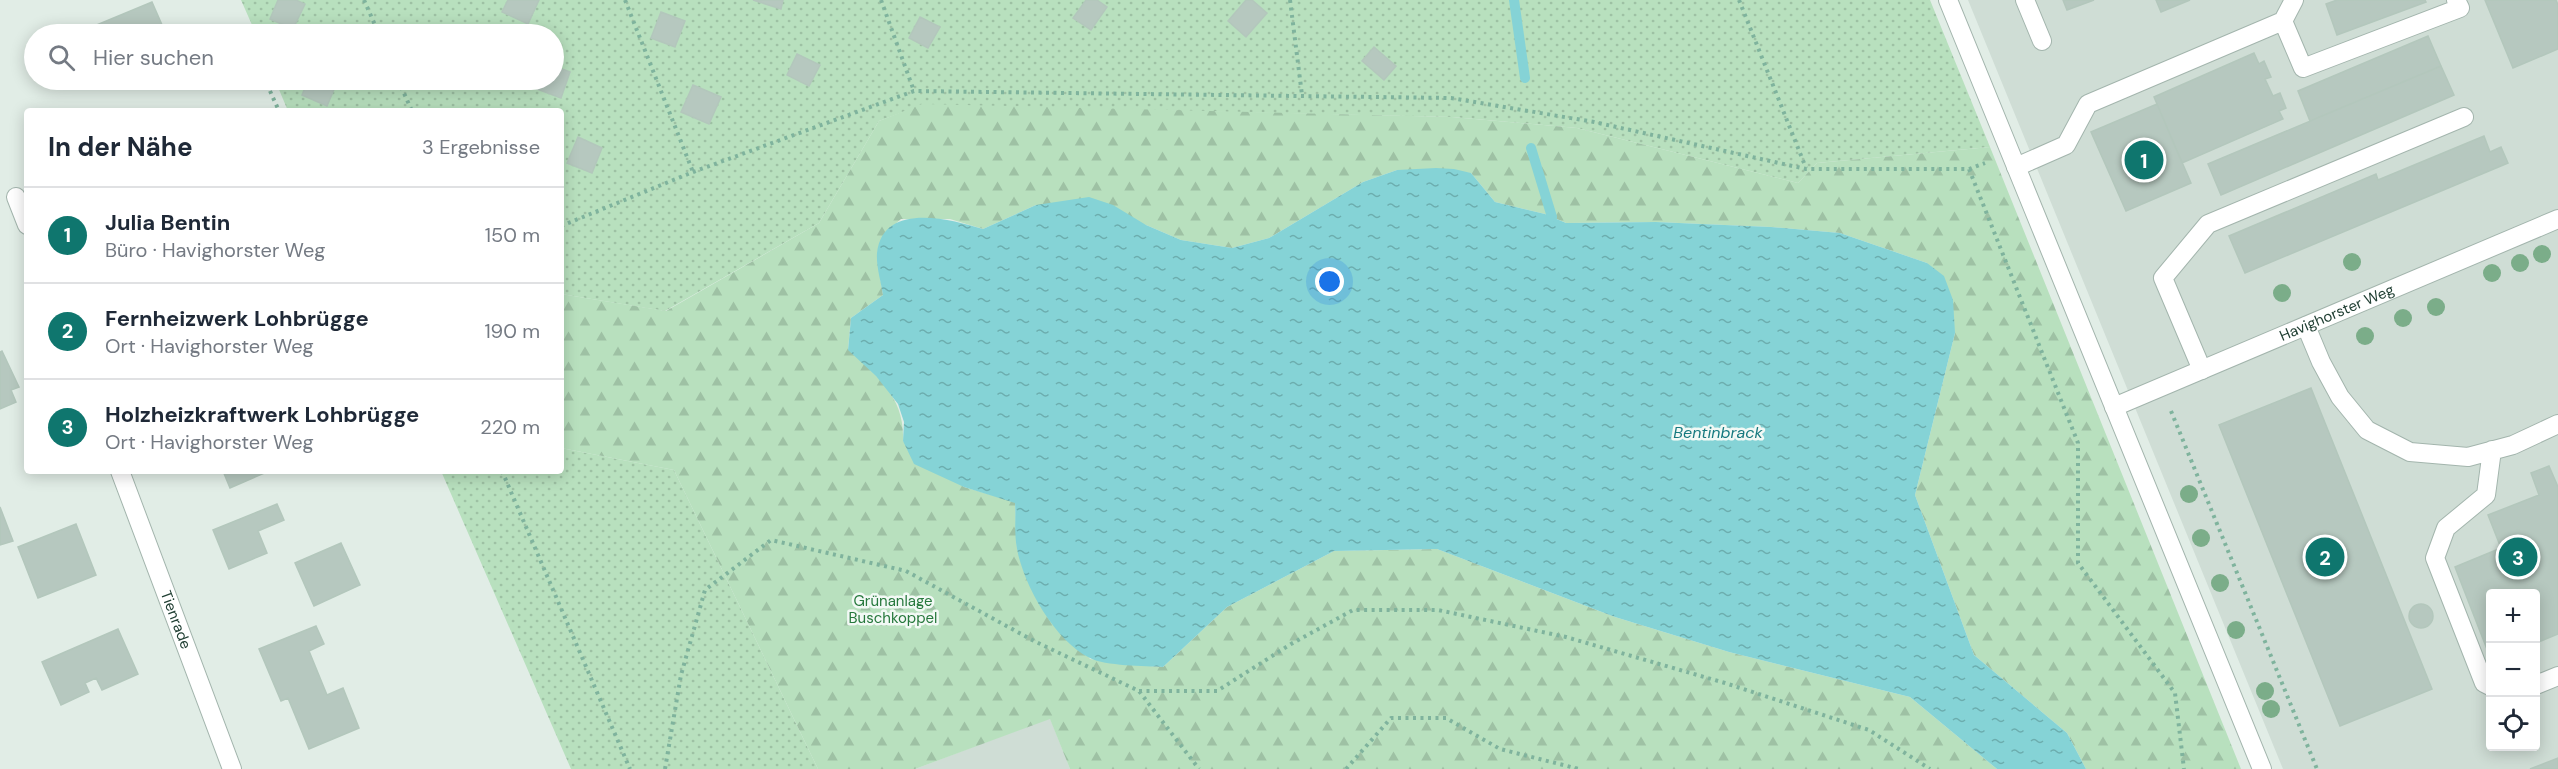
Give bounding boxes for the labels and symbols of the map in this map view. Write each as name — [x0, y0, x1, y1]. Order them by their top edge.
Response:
pin: 1 — [2124, 138, 2164, 182]
your location — [1315, 267, 1344, 296]
street label: Havighorster Weg — [2276, 280, 2397, 346]
water label: Bentinbrack — [1673, 422, 1763, 443]
pin: 2 — [2306, 534, 2344, 580]
pin: 3 — [2498, 534, 2538, 580]
street label: Tienrade — [156, 588, 196, 652]
park label: Grünanlage Buschkoppel — [849, 591, 937, 628]

